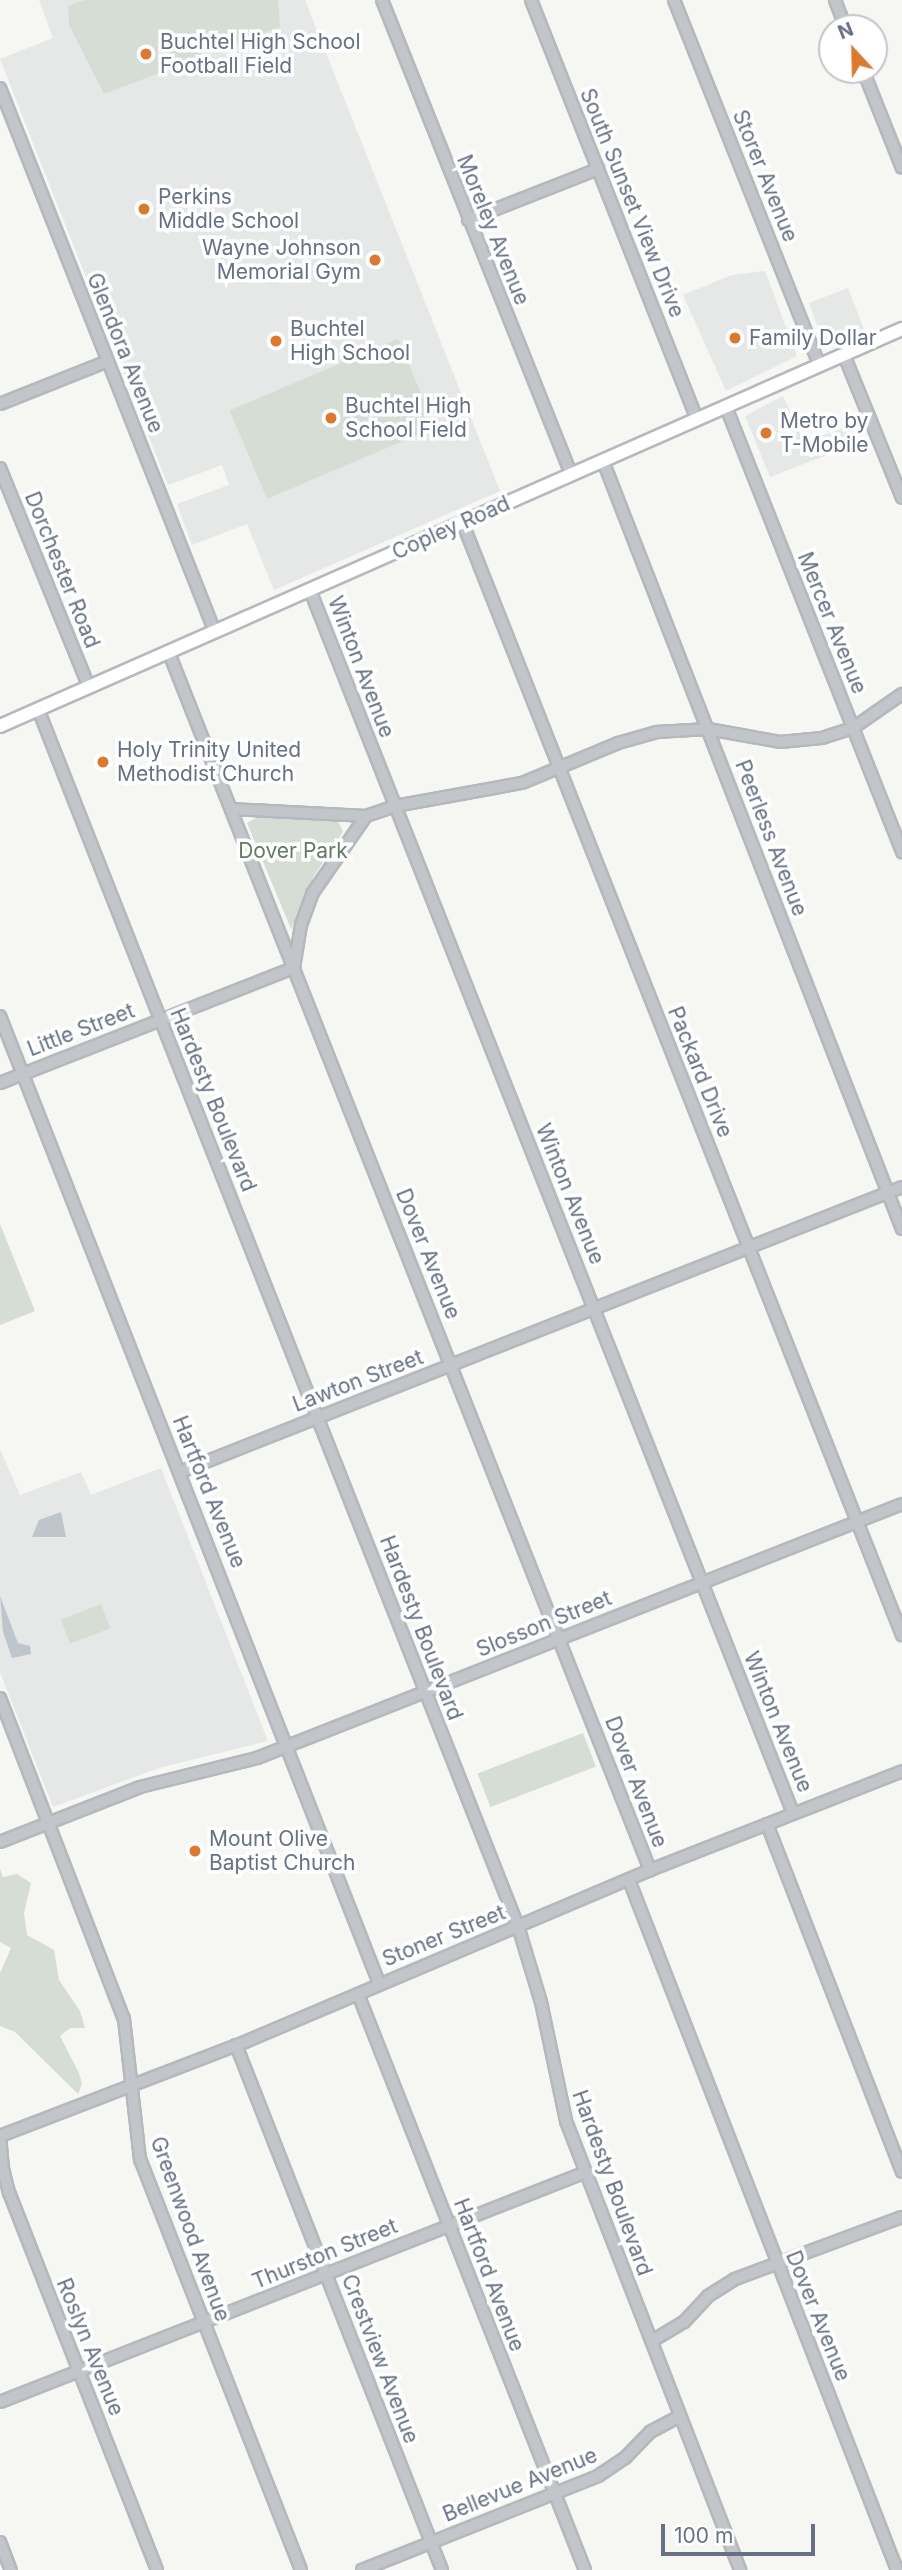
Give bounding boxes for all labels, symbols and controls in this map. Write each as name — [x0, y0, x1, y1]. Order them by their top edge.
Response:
north arrow — [818, 14, 888, 84]
text: N — [835, 18, 857, 44]
place label: Buchtel High School Football Field — [160, 29, 361, 79]
marker: Buchtel High School Football Field — [138, 46, 154, 62]
street label: South Sunset View Drive — [574, 85, 690, 321]
street label: Storer Avenue — [727, 106, 803, 246]
street label: Moreley Avenue — [451, 151, 535, 309]
place label: Perkins Middle School — [158, 184, 299, 234]
marker: Perkins Middle School — [136, 201, 152, 217]
place label: Wayne Johnson Memorial Gym — [202, 235, 361, 285]
marker: Wayne Johnson Memorial Gym — [367, 252, 383, 268]
street label: Glendora Avenue — [81, 269, 169, 437]
place label: Buchtel High School — [290, 316, 410, 366]
place label: Family Dollar — [749, 325, 877, 351]
marker: Family Dollar — [727, 330, 743, 346]
marker: Buchtel High School — [268, 333, 284, 349]
place label: Buchtel High School Field — [345, 393, 471, 443]
place label: Metro by T-Mobile — [780, 408, 869, 458]
marker: Buchtel High School Field — [323, 410, 339, 426]
marker: Metro by T-Mobile — [758, 425, 774, 441]
street label: Dorchester Road — [19, 488, 105, 652]
street label: Copley Road — [388, 491, 514, 565]
street label: Mercer Avenue — [792, 548, 872, 698]
street label: Winton Avenue — [322, 593, 400, 741]
place label: Holy Trinity United Methodist Church — [117, 737, 301, 787]
marker: Holy Trinity United Methodist Church — [95, 754, 111, 770]
street label: Peerless Avenue — [730, 756, 812, 920]
park label: Dover Park — [238, 838, 348, 864]
street label: Little Street — [24, 998, 138, 1062]
street label: Packard Drive — [662, 1003, 738, 1141]
street label: Hardesty Boulevard — [165, 1005, 261, 1195]
street label: Winton Avenue — [530, 1120, 610, 1268]
street label: Dover Avenue — [390, 1185, 466, 1323]
street label: Lawton Street — [289, 1345, 427, 1417]
street label: Hartford Avenue — [167, 1412, 251, 1572]
street label: Hardesty Boulevard — [374, 1532, 468, 1724]
street label: Slosson Street — [473, 1585, 615, 1663]
street label: Winton Avenue — [738, 1648, 818, 1796]
street label: Dover Avenue — [599, 1713, 673, 1851]
place label: Mount Olive Baptist Church — [209, 1826, 355, 1876]
marker: Mount Olive Baptist Church — [187, 1843, 203, 1859]
street label: Stoner Street — [379, 1900, 509, 1972]
street label: Hardesty Boulevard — [567, 2087, 657, 2279]
street label: Greenwood Avenue — [145, 2133, 235, 2325]
street label: Hartford Avenue — [448, 2195, 530, 2355]
street label: Thurston Street — [249, 2213, 401, 2295]
street label: Dover Avenue — [780, 2247, 856, 2385]
street label: Crestview Avenue — [336, 2271, 424, 2447]
street label: Roslyn Avenue — [51, 2275, 129, 2419]
street label: Bellevue Avenue — [439, 2443, 601, 2527]
scale bar — [664, 2510, 818, 2554]
text: 100 m — [674, 2523, 733, 2548]

